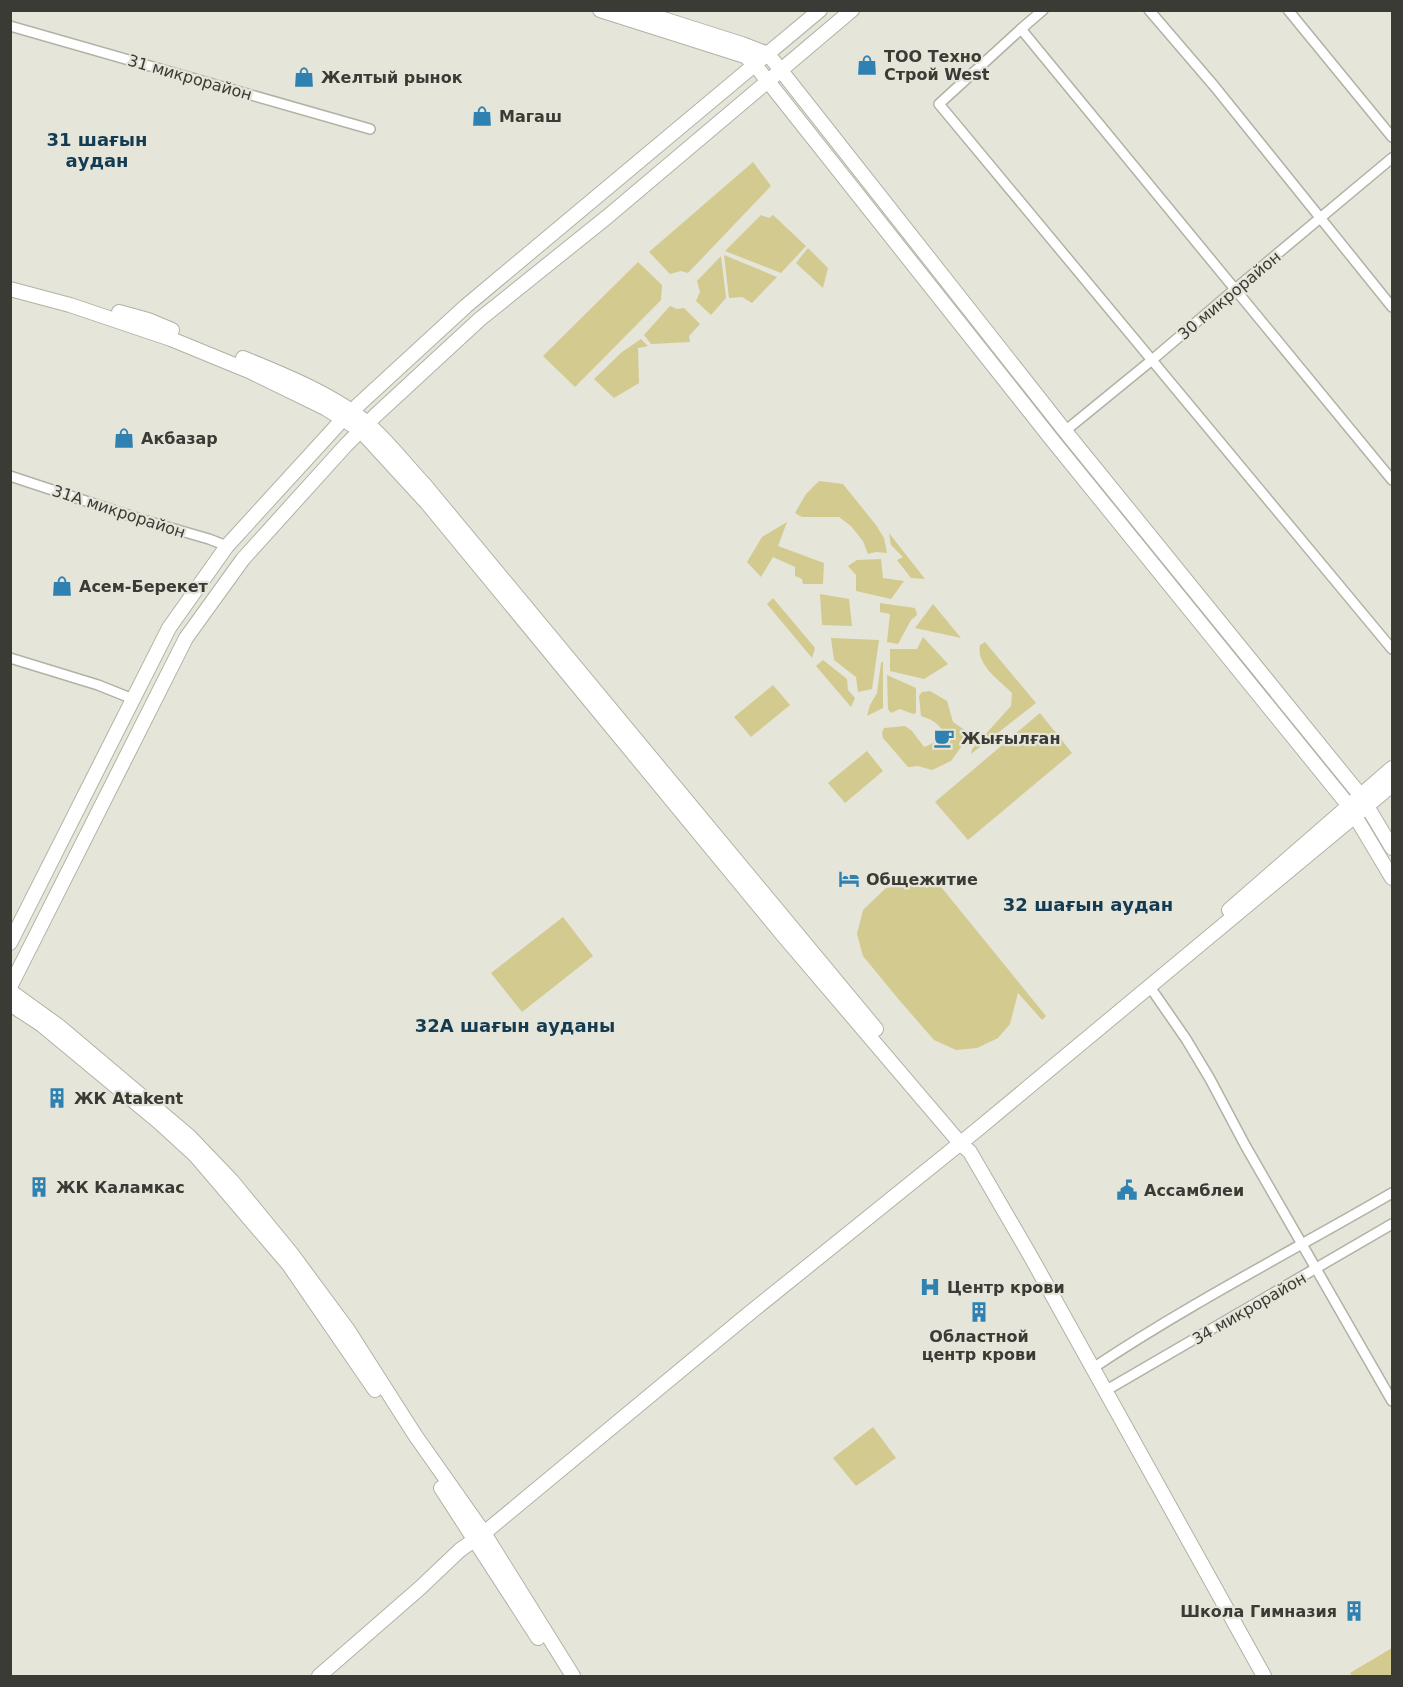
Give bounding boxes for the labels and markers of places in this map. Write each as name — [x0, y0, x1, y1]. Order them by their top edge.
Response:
place label: ТОО Техно Строй West — [884, 47, 990, 84]
shop icon: ТОО Техно Строй West — [855, 53, 879, 77]
shop icon: Желтый рынок — [292, 65, 316, 89]
place label: Желтый рынок — [321, 68, 463, 87]
shop icon: Магаш — [470, 104, 494, 128]
place label: Магаш — [499, 107, 562, 126]
shop icon: Акбазар — [112, 426, 136, 450]
place label: Акбазар — [141, 429, 218, 448]
shop icon: Асем-Берекет — [50, 574, 74, 598]
place label: Асем-Берекет — [79, 577, 209, 596]
cafe icon: Жығылған — [932, 726, 956, 750]
place label: Жығылған — [961, 729, 1060, 748]
hotel icon: Общежитие — [837, 867, 861, 891]
place label: Общежитие — [866, 870, 978, 889]
building icon: ЖК Atakent — [45, 1086, 69, 1110]
place label: ЖК Atakent — [74, 1089, 184, 1108]
building icon: ЖК Каламкас — [27, 1175, 51, 1199]
place label: ЖК Каламкас — [56, 1178, 185, 1197]
public building icon: Ассамблеи — [1115, 1178, 1139, 1202]
place label: Ассамблеи — [1144, 1181, 1244, 1200]
hospital icon: Центр крови — [918, 1275, 942, 1299]
place label: Центр крови — [947, 1278, 1065, 1297]
building icon: Областной центр крови — [967, 1300, 991, 1324]
place label: Областной центр крови — [922, 1327, 1036, 1364]
building icon: Школа Гимназия — [1342, 1599, 1366, 1623]
place label: Школа Гимназия — [1180, 1602, 1337, 1621]

